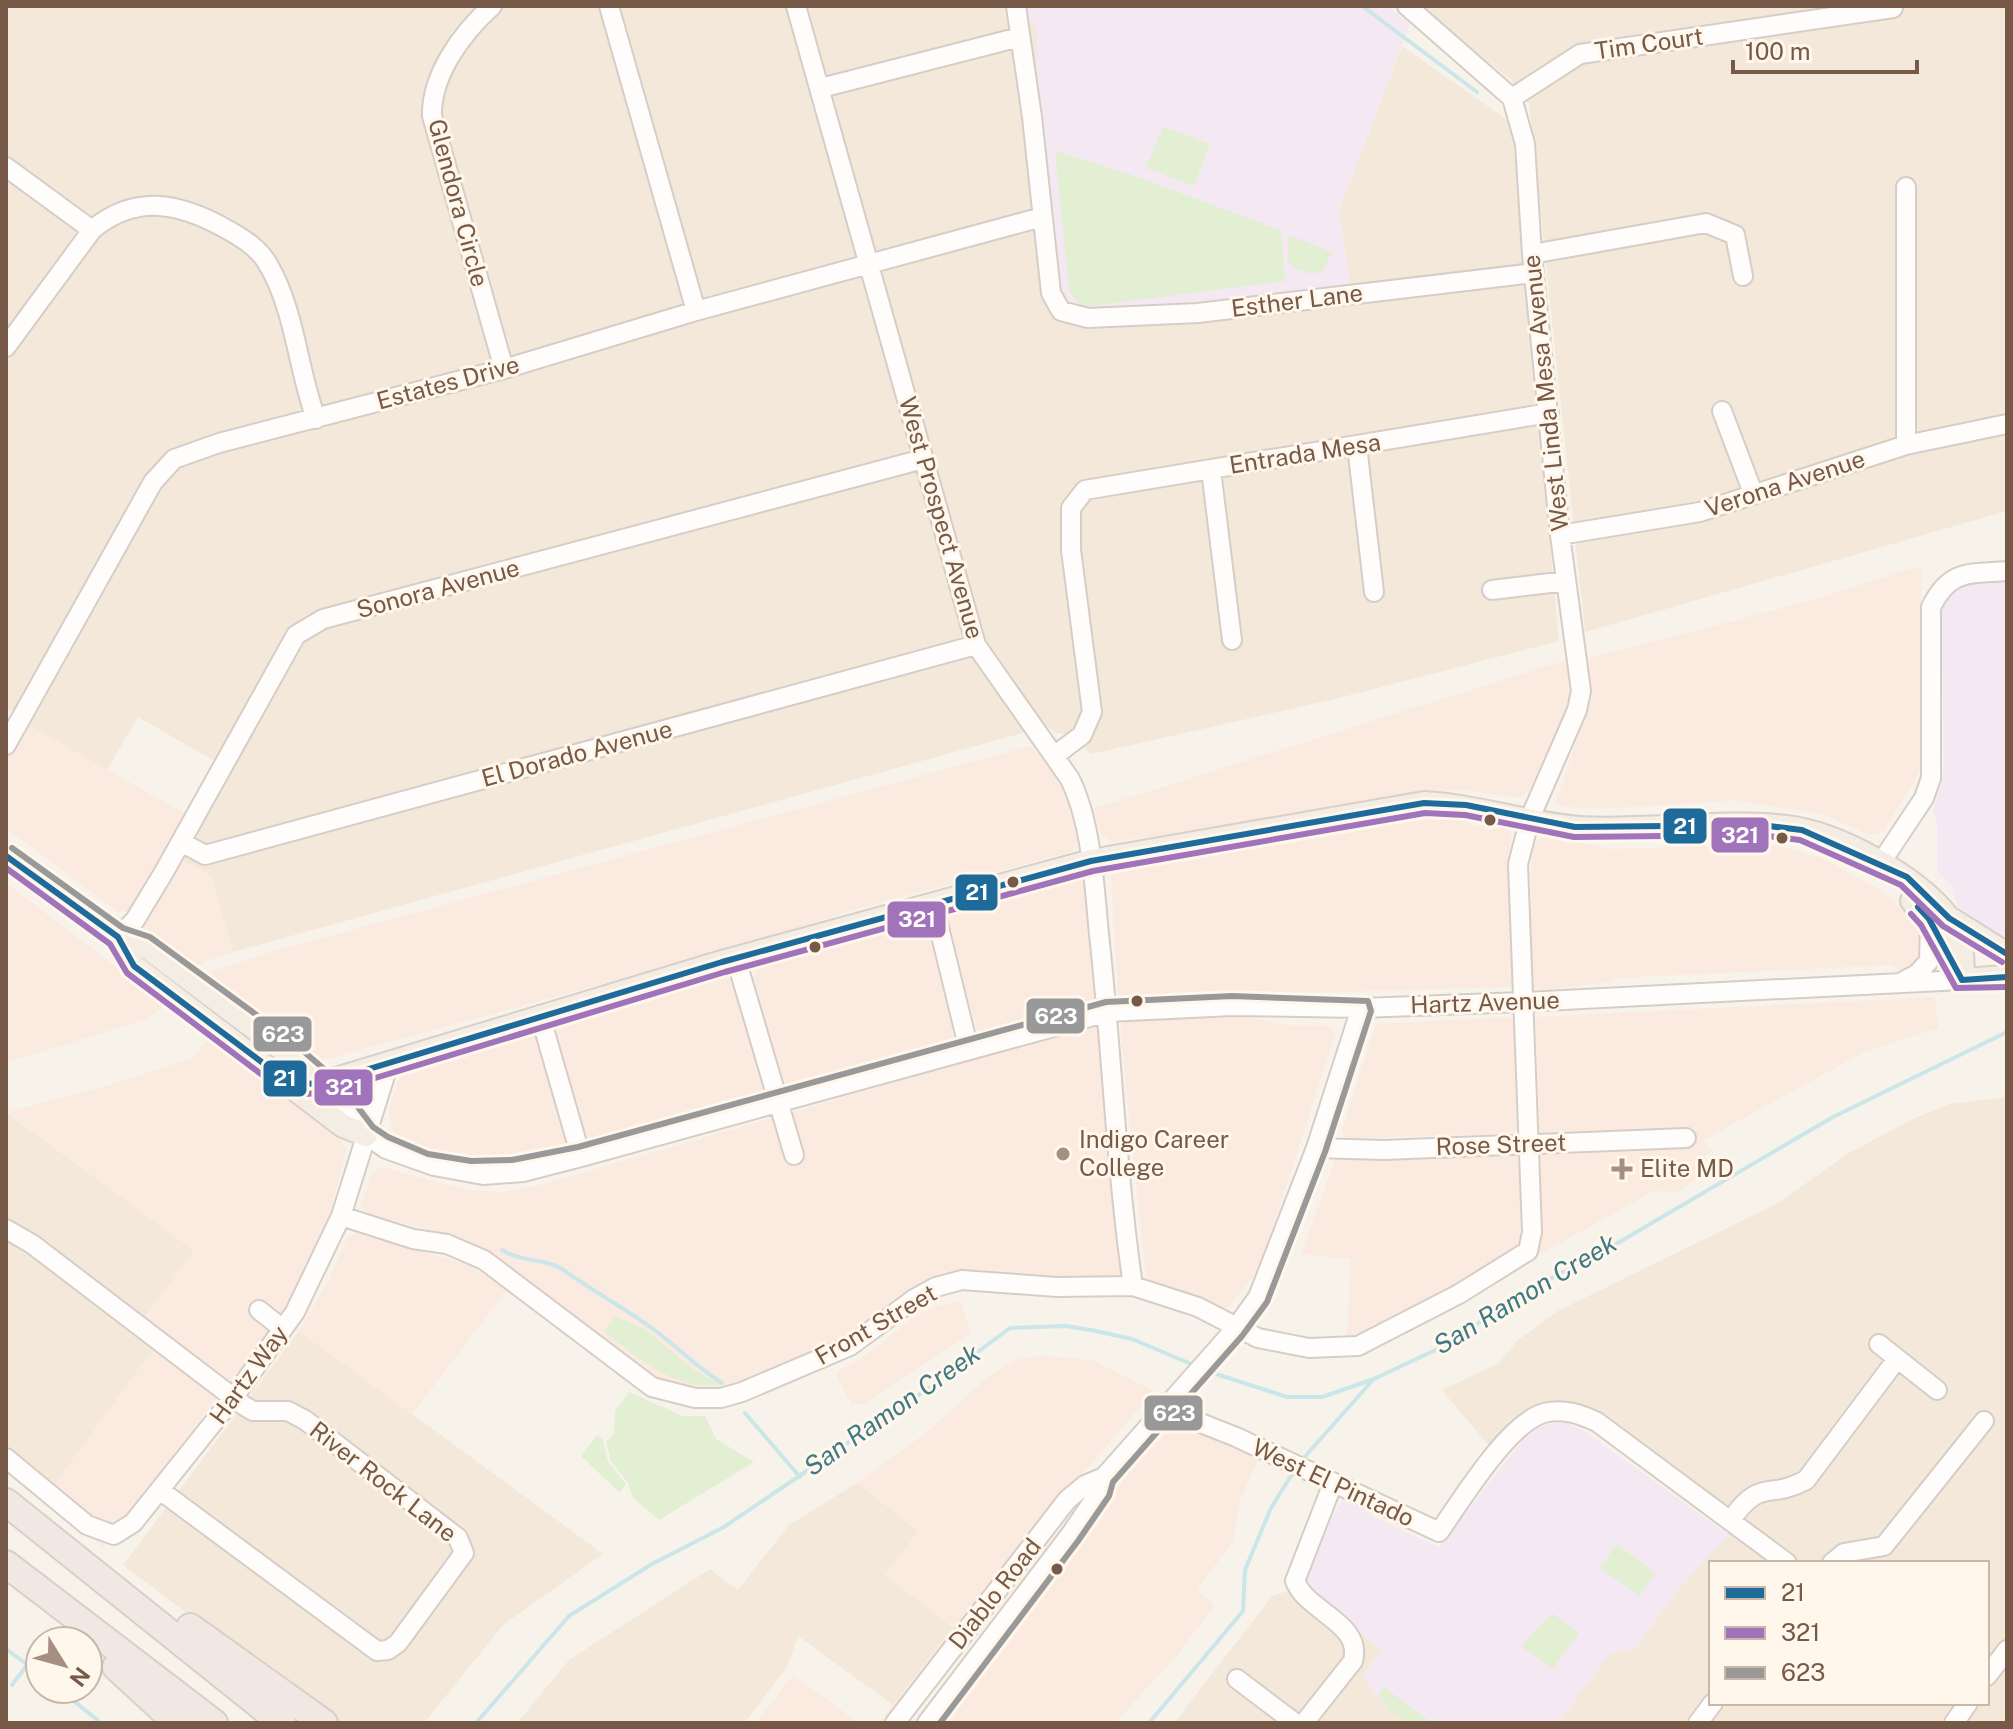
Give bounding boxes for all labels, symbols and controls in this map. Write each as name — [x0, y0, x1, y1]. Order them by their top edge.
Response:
street label: Tim Court — [1593, 22, 1705, 64]
scale bar — [1733, 24, 1917, 74]
text: 100 m — [1745, 37, 1811, 65]
street label: Glendora Circle — [423, 116, 495, 290]
street label: West Linda Mesa Avenue — [1517, 253, 1573, 533]
street label: Esther Lane — [1229, 278, 1364, 322]
street label: Estates Drive — [373, 350, 522, 415]
street label: West Prospect Avenue — [894, 393, 990, 642]
street label: Entrada Mesa — [1227, 427, 1383, 479]
street label: Verona Avenue — [1701, 444, 1868, 522]
street label: Sonora Avenue — [353, 553, 522, 623]
street label: El Dorado Avenue — [478, 714, 675, 792]
line badge: 21 — [1662, 807, 1708, 845]
unlabelled marker — [1482, 812, 1498, 828]
text: 21 — [1673, 813, 1697, 839]
line badge: 321 — [1710, 816, 1770, 854]
text: 321 — [1721, 822, 1759, 848]
unlabelled marker — [1774, 830, 1790, 846]
line badge: 21 — [954, 873, 999, 912]
unlabelled marker — [1005, 874, 1021, 890]
text: 21 — [965, 879, 989, 905]
line badge: 321 — [886, 900, 947, 939]
text: 321 — [898, 906, 936, 932]
unlabelled marker — [807, 939, 823, 955]
street label: Hartz Avenue — [1410, 985, 1560, 1019]
unlabelled marker — [1129, 993, 1145, 1009]
line badge: 623 — [1025, 997, 1086, 1035]
text: 623 — [1034, 1003, 1078, 1029]
line badge: 623 — [252, 1015, 313, 1053]
text: 623 — [261, 1021, 305, 1047]
line badge: 21 — [262, 1059, 308, 1098]
text: 21 — [273, 1065, 297, 1091]
line badge: 321 — [313, 1068, 374, 1107]
text: 321 — [325, 1074, 363, 1100]
place label: Indigo Career College — [1079, 1125, 1229, 1181]
street label: Rose Street — [1435, 1128, 1567, 1160]
marker: Indigo Career College — [1054, 1145, 1072, 1163]
place label: Elite MD — [1640, 1154, 1734, 1182]
marker: Elite MD — [1611, 1158, 1633, 1180]
water label: San Ramon Creek — [1428, 1227, 1622, 1360]
street label: Front Street — [810, 1278, 941, 1370]
street label: Hartz Way — [203, 1320, 293, 1429]
water label: San Ramon Creek — [798, 1337, 986, 1482]
line badge: 623 — [1143, 1394, 1204, 1432]
text: 623 — [1152, 1400, 1196, 1426]
street label: River Rock Lane — [305, 1415, 463, 1547]
street label: West El Pintado — [1248, 1432, 1419, 1532]
street label: Diablo Road — [942, 1532, 1046, 1654]
unlabelled marker — [1049, 1561, 1065, 1577]
legend — [1709, 1561, 1989, 1705]
text: 21 — [1781, 1578, 1805, 1606]
text: 321 — [1781, 1618, 1820, 1646]
north arrow — [24, 1625, 104, 1705]
text: 623 — [1781, 1658, 1825, 1686]
text: N — [64, 1662, 96, 1692]

